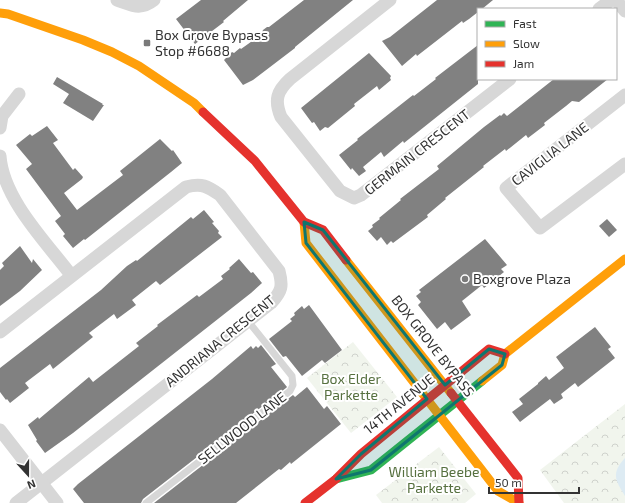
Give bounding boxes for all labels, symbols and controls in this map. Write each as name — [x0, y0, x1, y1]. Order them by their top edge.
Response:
legend — [477, 8, 617, 80]
text: Fast — [513, 16, 537, 30]
place label: Box Grove Bypass Stop #6688 — [155, 26, 268, 59]
text: Slow — [513, 36, 540, 50]
marker: Box Grove Bypass Stop #6688 — [142, 38, 152, 48]
text: Jam — [513, 56, 534, 70]
street label: GERMAIN CRESCENT — [361, 105, 473, 198]
street label: CAVIGLIA LANE — [508, 118, 592, 189]
place label: Boxgrove Plaza — [473, 270, 571, 287]
marker: Boxgrove Plaza — [460, 274, 470, 284]
street label: ANDRIANA CRESCENT — [161, 291, 278, 390]
street label: BOX GROVE BYPASS — [388, 291, 478, 400]
park label: Box Elder Parkette — [321, 370, 381, 403]
street label: 14TH AVENUE — [360, 370, 438, 437]
street label: SELLWOOD LANE — [194, 388, 289, 467]
north arrow — [8, 455, 48, 495]
park label: William Beebe Parkette — [389, 463, 479, 496]
scale bar — [489, 469, 579, 495]
text: 50 m — [495, 475, 522, 489]
text: N — [26, 477, 38, 492]

